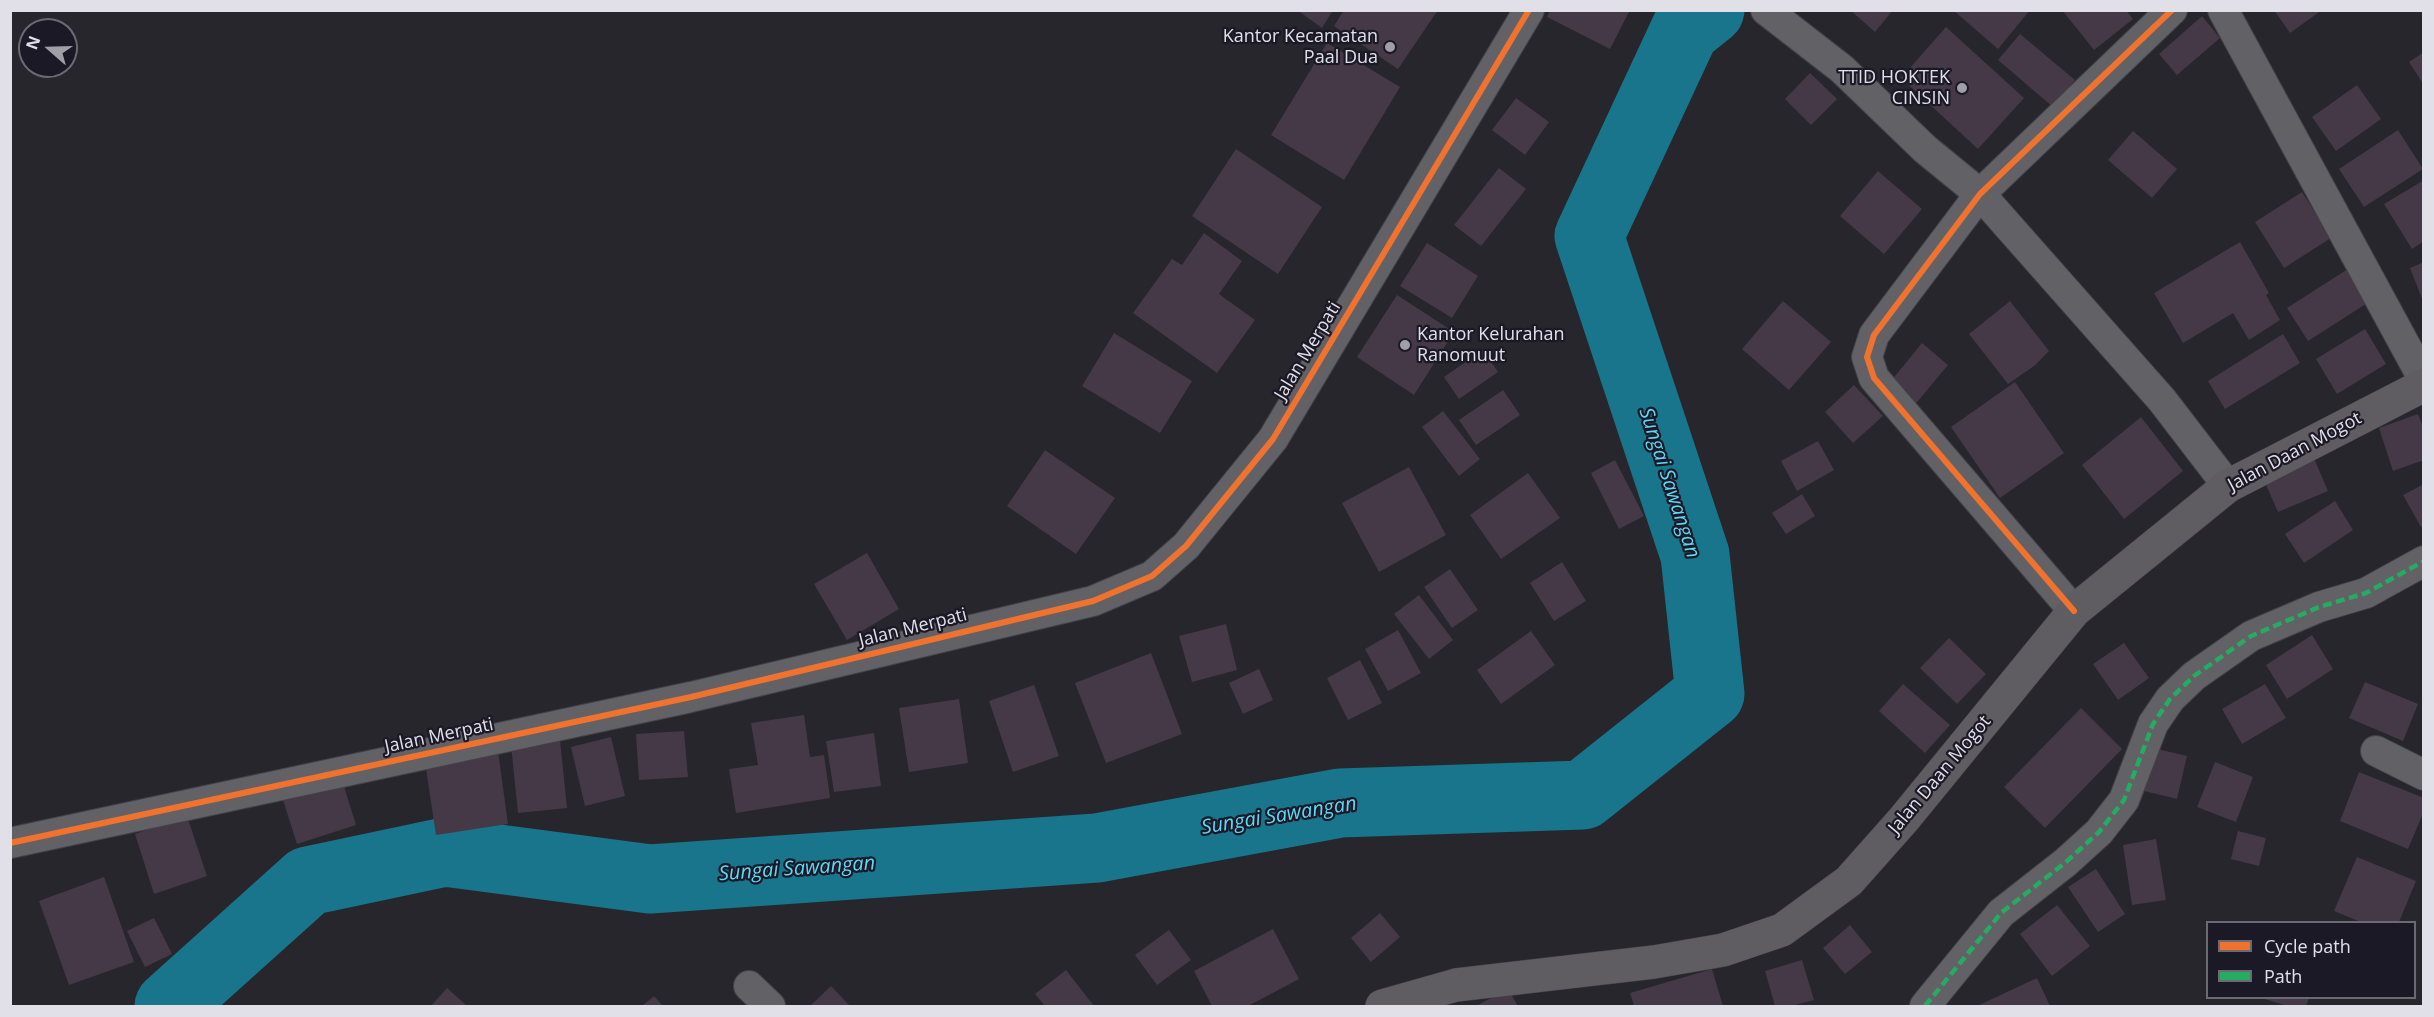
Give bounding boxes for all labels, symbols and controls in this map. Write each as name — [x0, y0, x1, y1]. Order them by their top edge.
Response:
north arrow — [18, 18, 78, 78]
place label: Kantor Kecamatan Paal Dua — [1223, 26, 1378, 68]
text: N — [20, 33, 46, 52]
marker: Kantor Kecamatan Paal Dua — [1383, 40, 1397, 54]
place label: TTID HOKTEK CINSIN — [1838, 67, 1950, 110]
marker: TTID HOKTEK CINSIN — [1955, 81, 1969, 95]
street label: Jalan Merpati — [1270, 298, 1346, 404]
place label: Kantor Kelurahan Ranomuut — [1417, 324, 1564, 366]
marker: Kantor Kelurahan Ranomuut — [1398, 338, 1412, 352]
water label: Sungai Sawangan — [1633, 405, 1705, 561]
street label: Jalan Daan Mogot — [2225, 408, 2365, 496]
street label: Jalan Merpati — [857, 604, 969, 652]
street label: Jalan Daan Mogot — [1884, 711, 1996, 839]
street label: Jalan Merpati — [383, 714, 495, 758]
water label: Sungai Sawangan — [1200, 792, 1358, 840]
water label: Sungai Sawangan — [718, 852, 876, 886]
legend — [2206, 921, 2416, 999]
text: Cycle path — [2264, 934, 2351, 958]
text: Path — [2264, 964, 2302, 988]

